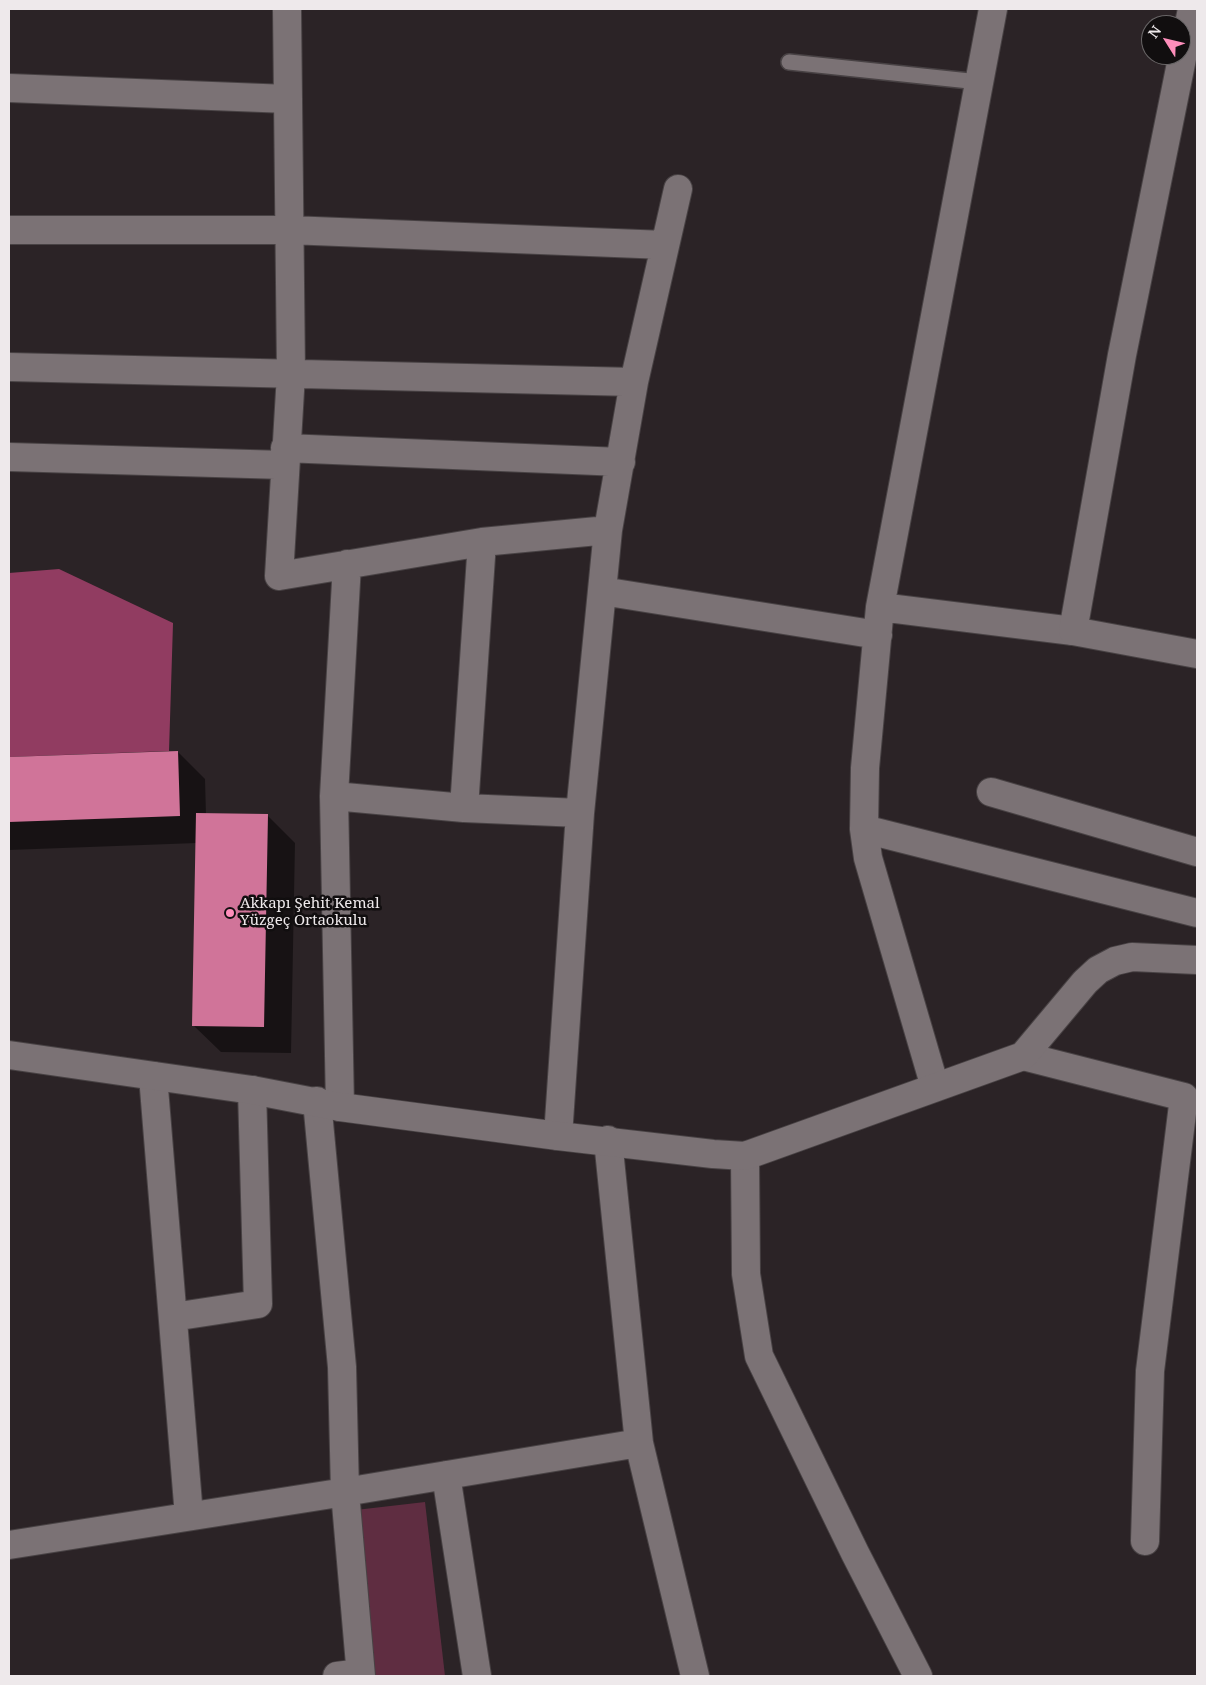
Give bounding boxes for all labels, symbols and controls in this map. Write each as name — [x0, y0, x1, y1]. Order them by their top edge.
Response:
north arrow — [1141, 15, 1191, 65]
text: N — [1143, 21, 1165, 42]
place label: Akkapı Şehit Kemal Yüzgeç Ortaokulu — [240, 895, 380, 930]
marker: Akkapı Şehit Kemal Yüzgeç Ortaokulu — [224, 907, 236, 919]

